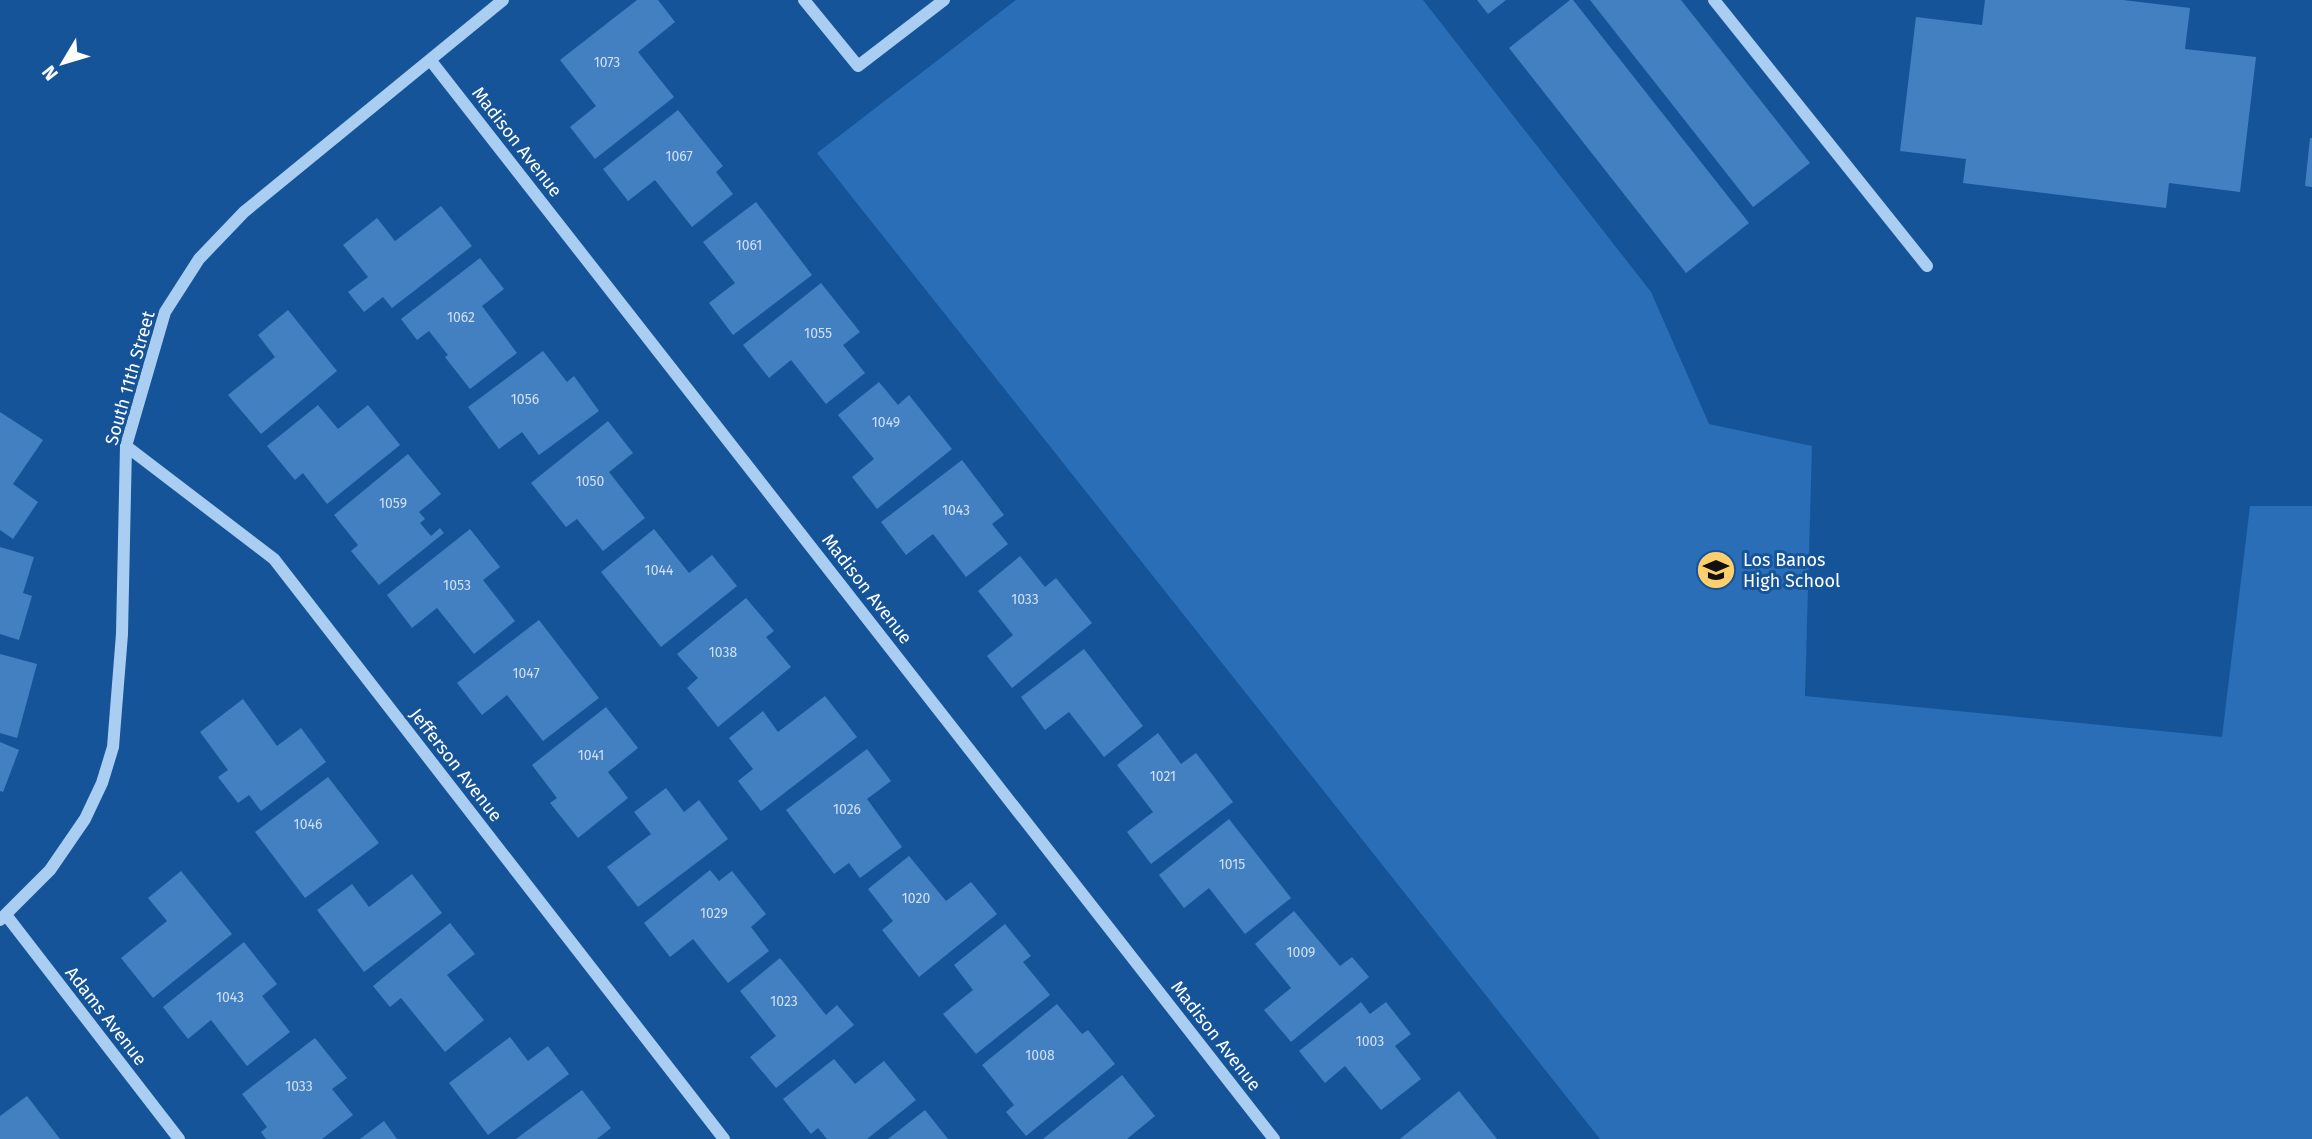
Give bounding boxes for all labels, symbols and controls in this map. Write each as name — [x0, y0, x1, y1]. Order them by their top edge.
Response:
north arrow — [28, 28, 98, 98]
house number: 1073 — [594, 54, 620, 71]
text: N — [37, 61, 63, 85]
street label: Madison Avenue — [467, 83, 567, 201]
house number: 1067 — [665, 148, 693, 165]
house number: 1061 — [736, 237, 762, 254]
street label: South 11th Street — [100, 308, 160, 448]
house number: 1062 — [447, 309, 475, 326]
house number: 1055 — [804, 325, 832, 342]
house number: 1056 — [511, 391, 539, 408]
house number: 1049 — [872, 414, 900, 431]
house number: 1050 — [576, 473, 605, 490]
house number: 1059 — [379, 495, 407, 512]
house number: 1043 — [942, 502, 970, 519]
street label: Madison Avenue — [817, 530, 917, 648]
school or university icon: Los Banos High School — [1695, 549, 1737, 591]
place label: Los Banos High School — [1743, 549, 1840, 592]
house number: 1044 — [645, 562, 674, 579]
house number: 1053 — [443, 577, 471, 594]
house number: 1033 — [1011, 591, 1039, 608]
house number: 1038 — [709, 644, 738, 661]
house number: 1047 — [512, 665, 540, 682]
street label: Jefferson Avenue — [405, 704, 507, 826]
house number: 1041 — [578, 747, 604, 764]
house number: 1021 — [1150, 768, 1176, 785]
house number: 1026 — [833, 801, 861, 818]
house number: 1046 — [294, 816, 322, 833]
house number: 1015 — [1219, 856, 1245, 873]
house number: 1020 — [902, 890, 930, 907]
house number: 1029 — [700, 905, 728, 922]
house number: 1009 — [1287, 944, 1315, 961]
street label: Adams Avenue — [61, 962, 151, 1070]
street label: Madison Avenue — [1166, 977, 1266, 1095]
house number: 1043 — [216, 989, 244, 1006]
house number: 1023 — [770, 993, 798, 1010]
house number: 1003 — [1356, 1033, 1384, 1050]
house number: 1008 — [1025, 1047, 1055, 1064]
house number: 1033 — [285, 1078, 313, 1095]

